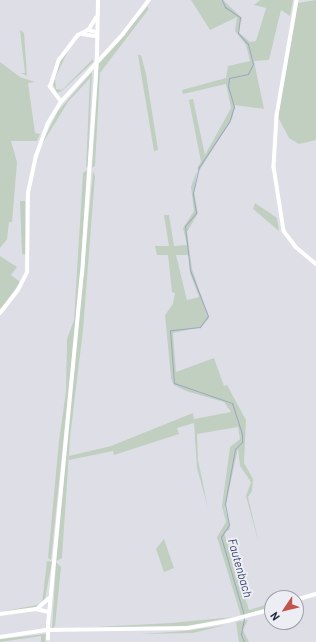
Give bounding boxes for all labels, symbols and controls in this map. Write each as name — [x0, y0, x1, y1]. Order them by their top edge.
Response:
water label: Fautenbach — [225, 537, 255, 599]
north arrow — [264, 590, 304, 630]
text: N — [267, 610, 282, 623]

